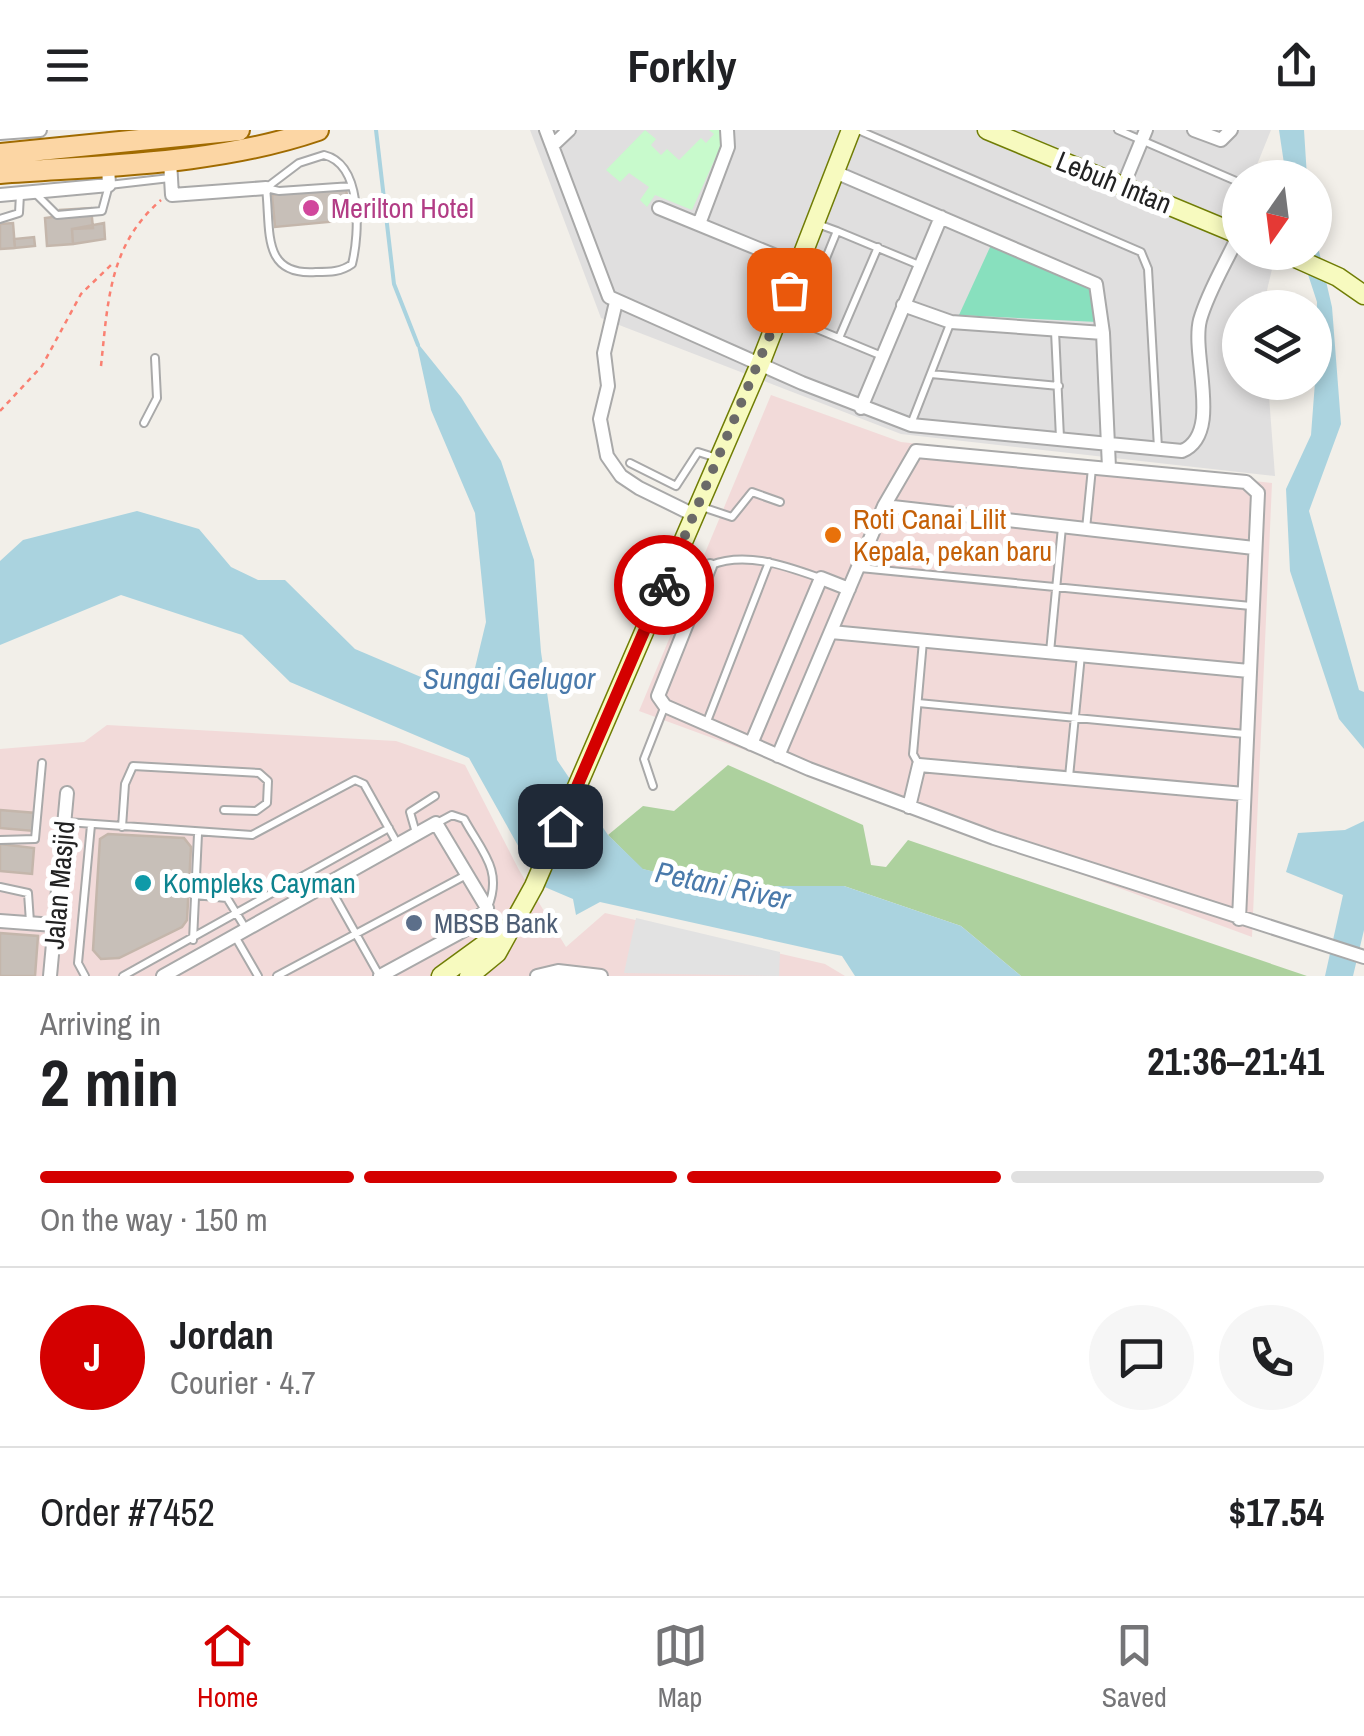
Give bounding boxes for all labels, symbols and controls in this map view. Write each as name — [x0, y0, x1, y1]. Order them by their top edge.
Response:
text: Forkly — [628, 35, 736, 96]
icon: menu — [40, 38, 95, 93]
icon: share — [1269, 38, 1324, 93]
street label: Lebuh Intan — [1051, 142, 1177, 222]
north arrow — [1222, 160, 1332, 270]
map controls — [1222, 160, 1332, 400]
place label: Merilton Hotel — [331, 189, 474, 227]
marker: Merilton Hotel — [300, 197, 322, 219]
pin — [747, 248, 832, 333]
icon: bag — [762, 263, 817, 318]
button: layers — [1222, 290, 1332, 400]
place label: Roti Canai Lilit Kepala, pekan baru — [853, 500, 1052, 570]
marker: Roti Canai Lilit Kepala, pekan baru — [822, 524, 844, 546]
courier — [614, 535, 714, 635]
icon: bike — [637, 558, 692, 613]
water label: Sungai Gelugor — [423, 658, 596, 698]
pin — [518, 784, 603, 869]
icon: home — [533, 799, 588, 854]
street label: Jalan Masjid — [34, 819, 84, 951]
water label: Petani River — [652, 851, 795, 919]
place label: Kompleks Cayman — [163, 864, 356, 902]
marker: Kompleks Cayman — [132, 872, 154, 894]
place label: MBSB Bank — [434, 904, 558, 942]
marker: MBSB Bank — [403, 912, 425, 934]
text: Arriving in — [40, 1002, 161, 1045]
text: 21:36–21:41 — [1147, 1036, 1324, 1087]
text: 2 min — [40, 1039, 179, 1126]
text: On the way · 150 m — [40, 1198, 268, 1241]
button: chat — [1089, 1305, 1194, 1410]
button: phone — [1219, 1305, 1324, 1410]
text: Jordan — [170, 1310, 274, 1361]
text: J — [84, 1332, 101, 1383]
text: Courier · 4.7 — [170, 1361, 316, 1404]
text: Order #7452 — [40, 1487, 215, 1538]
text: $17.54 — [1229, 1487, 1324, 1538]
tab: Home — [197, 1618, 258, 1716]
tab: Map — [653, 1618, 708, 1716]
tab: Saved — [1102, 1618, 1167, 1716]

